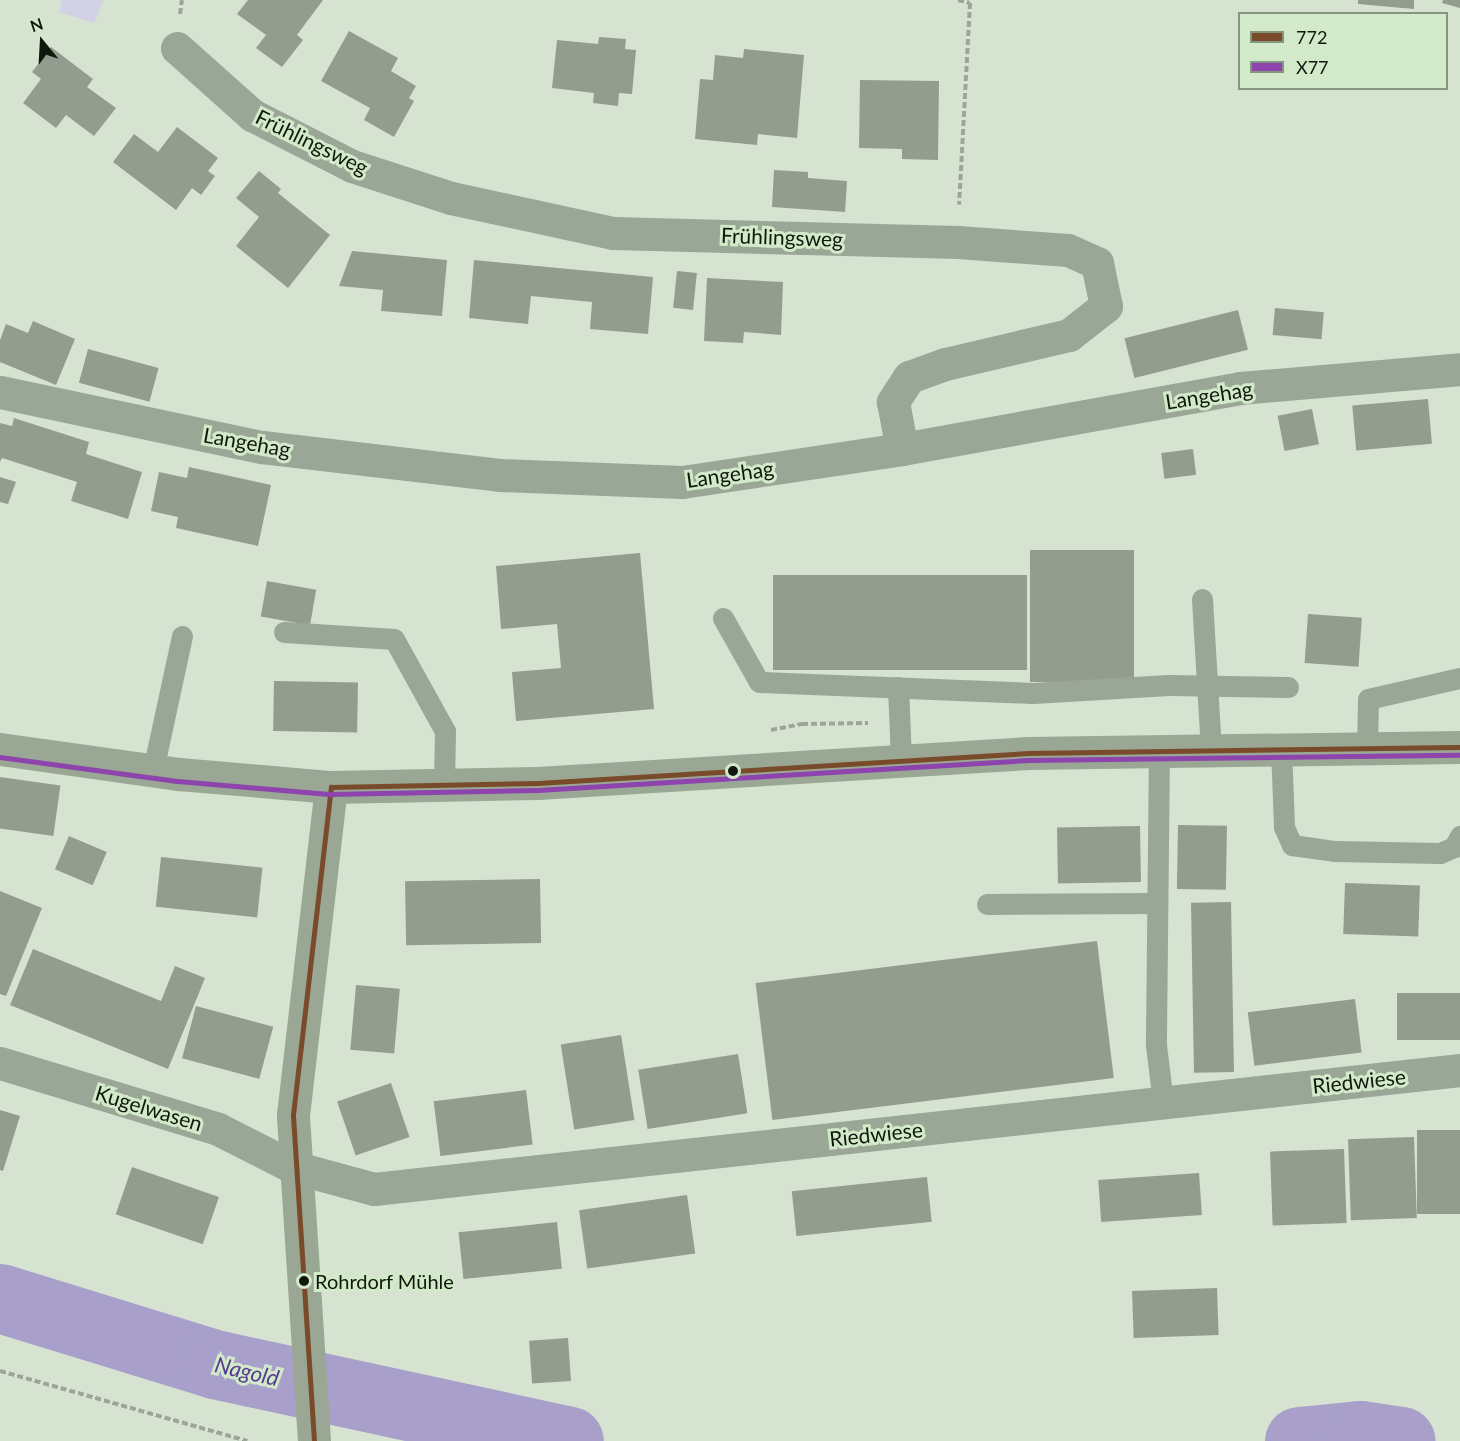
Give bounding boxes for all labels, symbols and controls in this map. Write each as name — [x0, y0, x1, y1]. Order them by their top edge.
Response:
north arrow — [12, 12, 72, 72]
legend — [1238, 12, 1448, 90]
text: N — [27, 13, 45, 35]
text: 772 — [1296, 26, 1327, 48]
text: X77 — [1296, 56, 1329, 78]
street label: Frühlingsweg — [252, 104, 372, 180]
street label: Frühlingsweg — [721, 222, 843, 252]
street label: Langehag — [1164, 376, 1254, 414]
street label: Langehag — [202, 422, 292, 462]
street label: Langehag — [685, 455, 775, 493]
unlabelled marker — [727, 765, 739, 777]
street label: Riedwiese — [1311, 1064, 1407, 1098]
street label: Kugelwasen — [92, 1080, 206, 1136]
street label: Riedwiese — [828, 1117, 924, 1151]
place label: Rohrdorf Mühle — [315, 1269, 454, 1293]
marker: Rohrdorf Mühle — [298, 1275, 310, 1287]
water label: Nagold — [212, 1351, 282, 1391]

